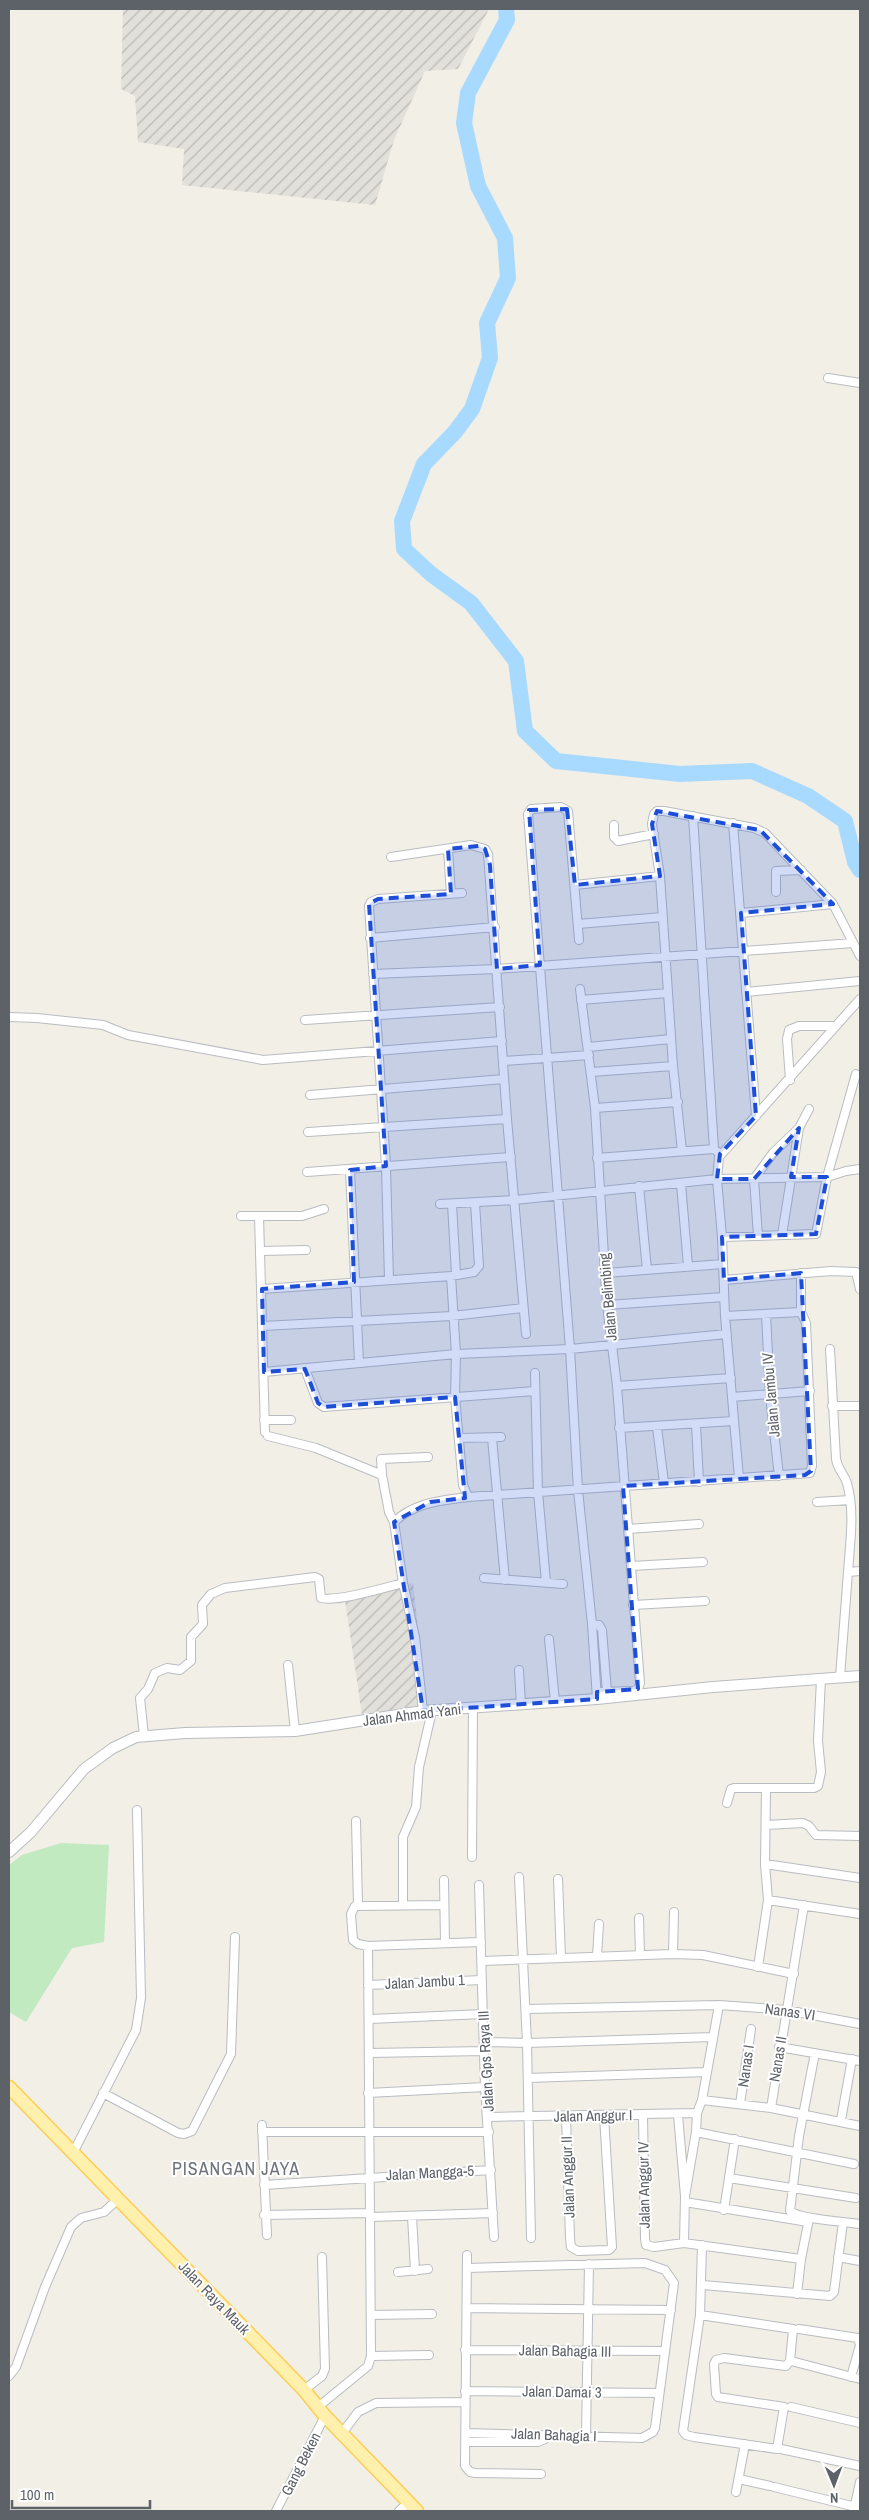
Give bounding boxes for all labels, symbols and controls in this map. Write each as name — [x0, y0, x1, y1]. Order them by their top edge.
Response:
street label: Jalan Belimbing — [593, 1252, 622, 1342]
street label: Jalan Jambu IV — [756, 1351, 785, 1438]
street label: Jalan Ahmad Yani — [362, 1698, 462, 1731]
street label: Jalan Jambu 1 — [384, 1969, 466, 1994]
street label: Nanas VI — [764, 1998, 817, 2025]
street label: Jalan Gps Raya III — [472, 2010, 499, 2112]
street label: Nanas II — [764, 2035, 791, 2083]
street label: Nanas I — [732, 2043, 759, 2088]
street label: Jalan Anggur I — [553, 2104, 632, 2127]
street label: Jalan Anggur II — [556, 2136, 579, 2218]
street label: Jalan Anggur IV — [632, 2141, 655, 2229]
district label: PISANGAN JAYA — [172, 2156, 300, 2181]
street label: Jalan Mangga-5 — [385, 2160, 475, 2185]
street label: Jalan Raya Mauk — [174, 2256, 256, 2340]
street label: Jalan Bahagia III — [519, 2339, 611, 2362]
street label: Jalan Damai 3 — [522, 2380, 602, 2403]
street label: Jalan Bahagia I — [511, 2423, 597, 2446]
street label: Gang Beken — [276, 2429, 325, 2499]
north arrow — [809, 2460, 859, 2510]
scale bar — [12, 2478, 150, 2510]
text: 100 m — [20, 2484, 54, 2505]
text: N — [830, 2489, 839, 2507]

